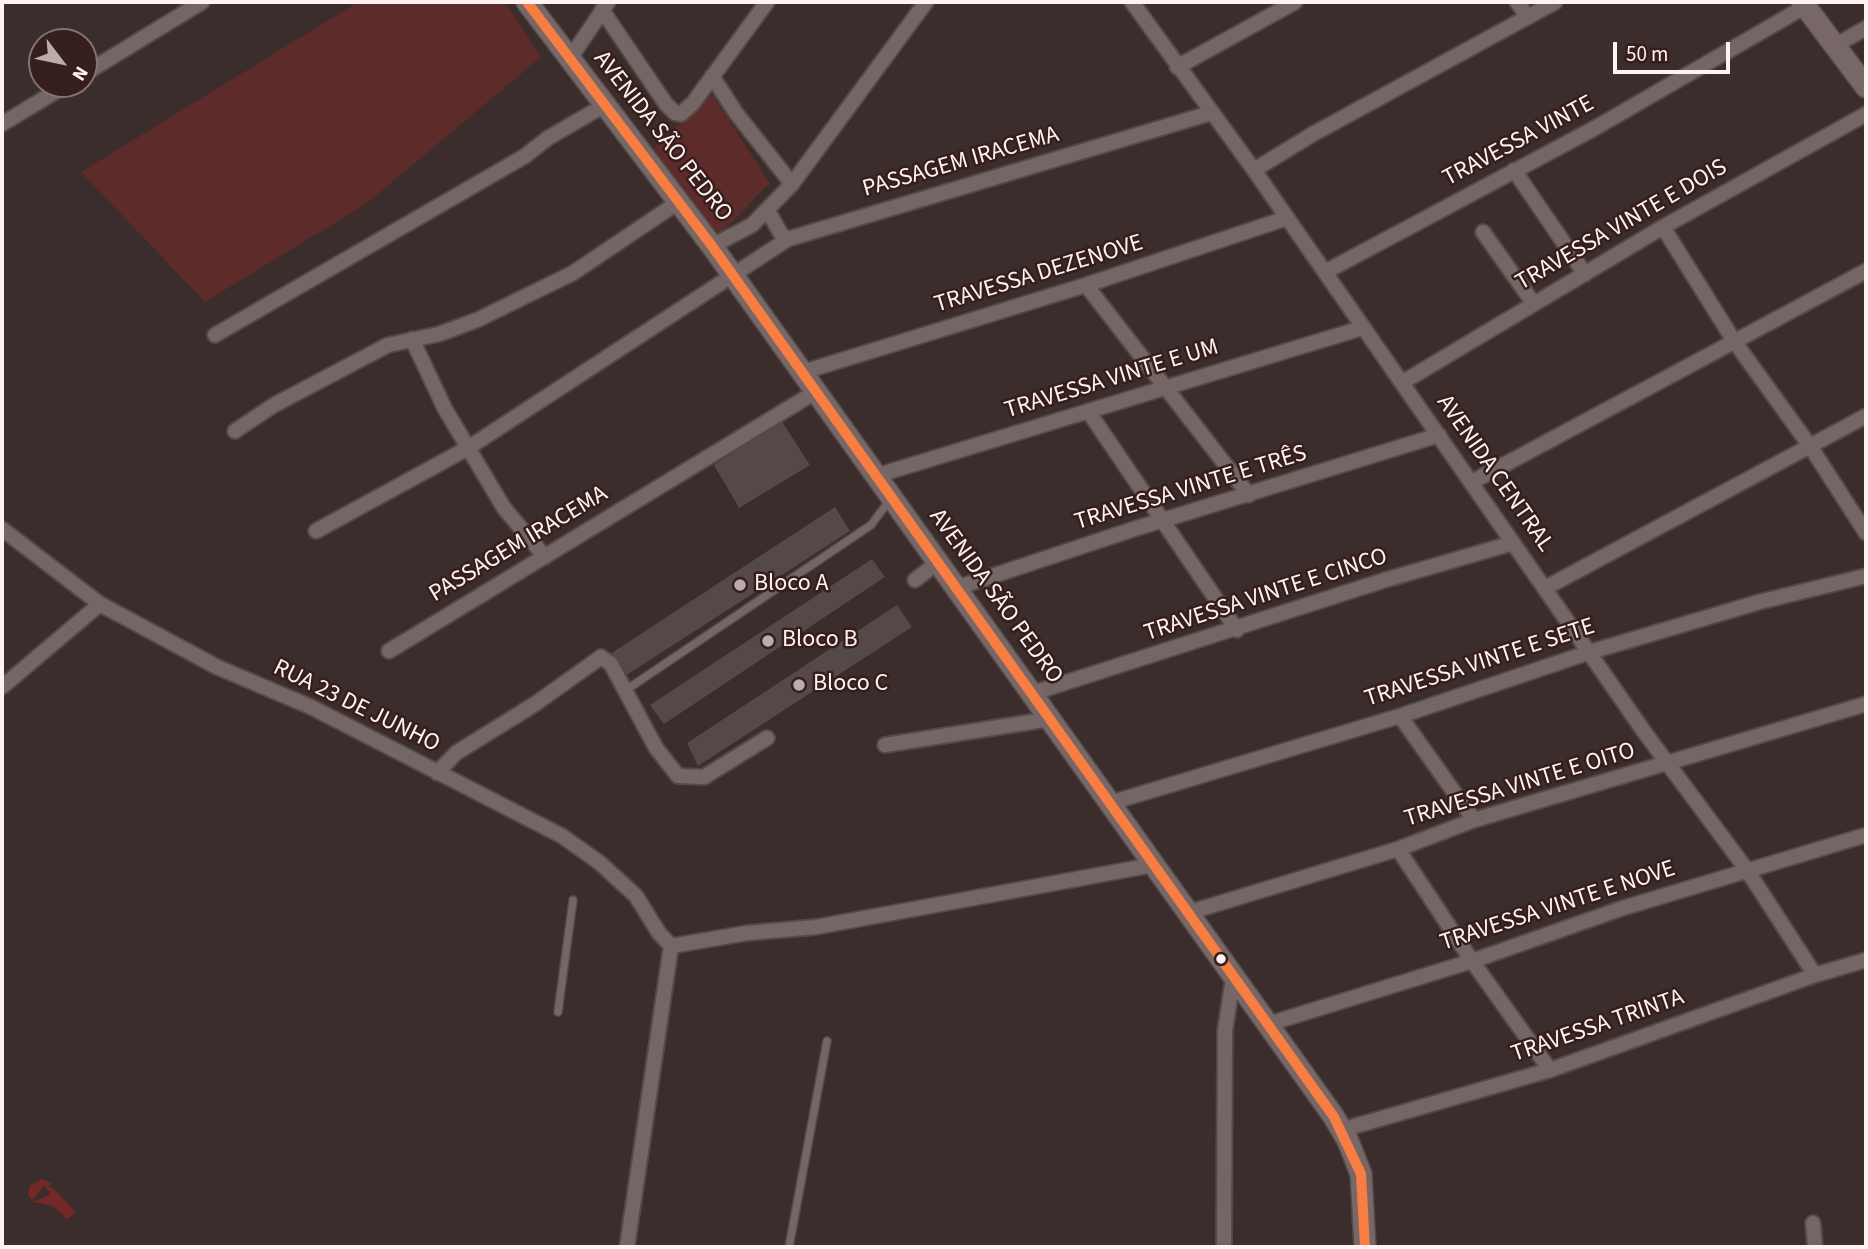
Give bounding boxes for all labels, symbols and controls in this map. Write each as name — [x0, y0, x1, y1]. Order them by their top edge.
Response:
north arrow — [28, 28, 98, 98]
scale bar — [1616, 28, 1733, 72]
text: 50 m — [1626, 39, 1668, 69]
street label: AVENIDA SÃO PEDRO — [586, 46, 738, 228]
text: N — [65, 61, 94, 86]
street label: TRAVESSA VINTE — [1439, 90, 1599, 194]
street label: PASSAGEM IRACEMA — [860, 121, 1062, 205]
street label: TRAVESSA VINTE E DOIS — [1511, 154, 1733, 298]
street label: TRAVESSA DEZENOVE — [931, 230, 1147, 320]
street label: TRAVESSA VINTE E UM — [1002, 334, 1222, 426]
street label: AVENIDA CENTRAL — [1429, 390, 1559, 558]
street label: TRAVESSA VINTE E TRÊS — [1071, 440, 1311, 538]
street label: PASSAGEM IRACEMA — [425, 480, 613, 610]
street label: AVENIDA SÃO PEDRO — [922, 504, 1068, 690]
street label: TRAVESSA VINTE E CINCO — [1141, 543, 1391, 649]
place label: Bloco A — [754, 571, 829, 599]
marker: Bloco A — [732, 577, 748, 593]
street label: TRAVESSA VINTE E SETE — [1361, 613, 1599, 715]
place label: Bloco B — [782, 627, 858, 655]
marker: Bloco B — [760, 633, 776, 649]
street label: RUA 23 DE JUNHO — [268, 654, 444, 760]
place label: Bloco C — [813, 671, 888, 699]
marker: Bloco C — [791, 677, 807, 693]
street label: TRAVESSA VINTE E OITO — [1401, 737, 1639, 835]
street label: TRAVESSA VINTE E NOVE — [1437, 855, 1679, 959]
unlabelled marker — [1214, 952, 1228, 966]
street label: TRAVESSA TRINTA — [1508, 984, 1688, 1070]

